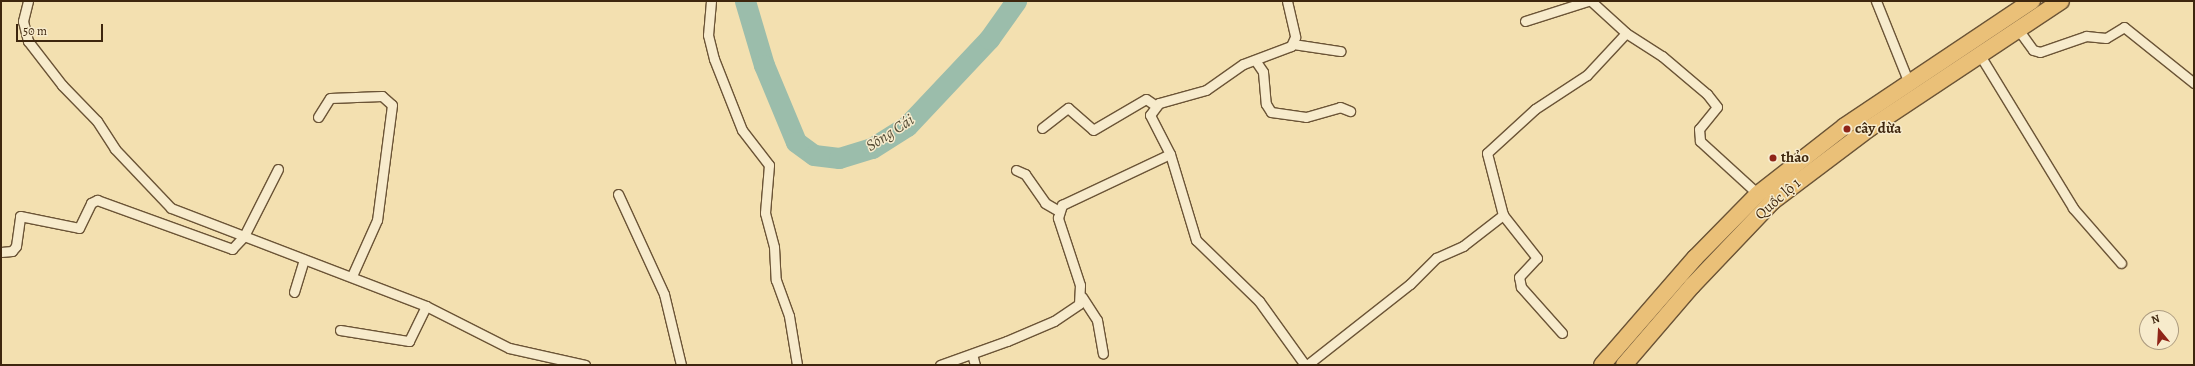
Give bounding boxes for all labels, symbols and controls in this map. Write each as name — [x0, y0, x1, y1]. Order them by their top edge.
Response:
scale bar — [18, 16, 105, 42]
text: 50 m — [23, 23, 47, 39]
water label: Sông Cái — [862, 110, 918, 156]
place label: cây dừa — [1855, 120, 1902, 138]
marker: cây dừa — [1842, 124, 1852, 134]
place label: thảo — [1781, 149, 1809, 167]
marker: thảo — [1768, 153, 1778, 163]
street label: Quốc lộ 1 — [1751, 174, 1805, 224]
north arrow — [2139, 310, 2179, 350]
text: N — [2149, 311, 2162, 327]

